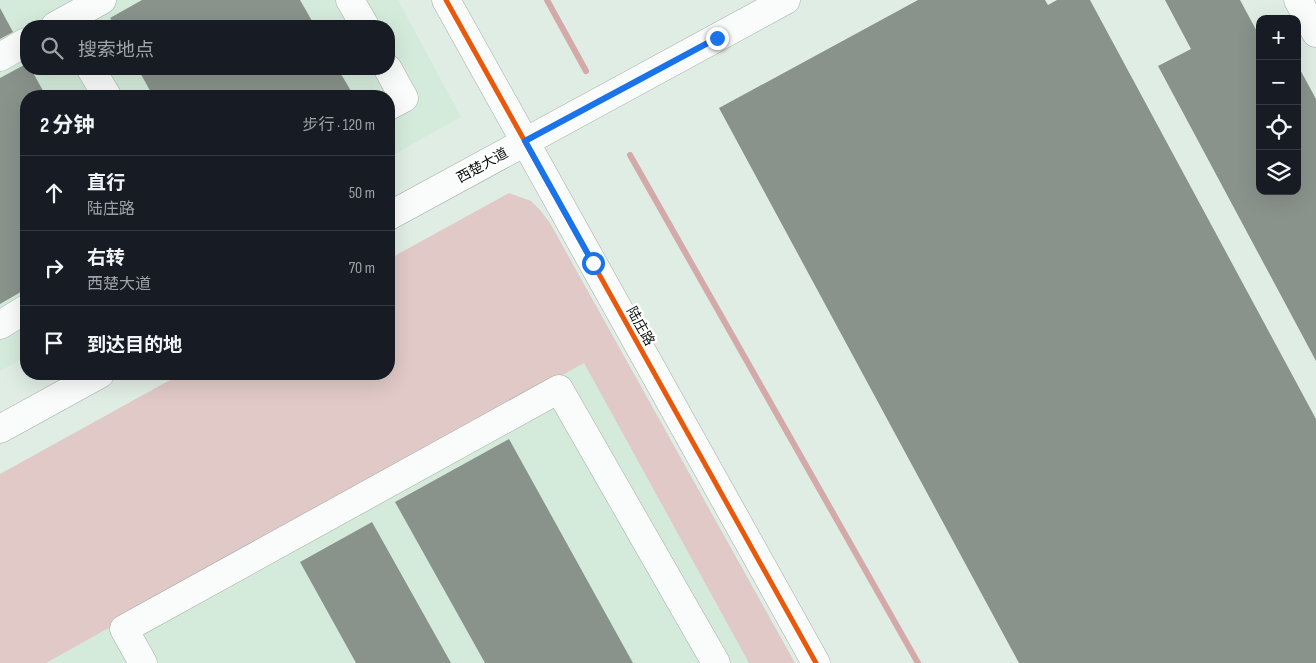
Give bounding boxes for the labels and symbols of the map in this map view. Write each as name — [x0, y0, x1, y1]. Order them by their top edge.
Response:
route end — [706, 27, 729, 50]
street label: 西楚大道 — [454, 144, 511, 186]
route start — [582, 252, 605, 275]
street label: 陆庄路 — [623, 304, 658, 349]

